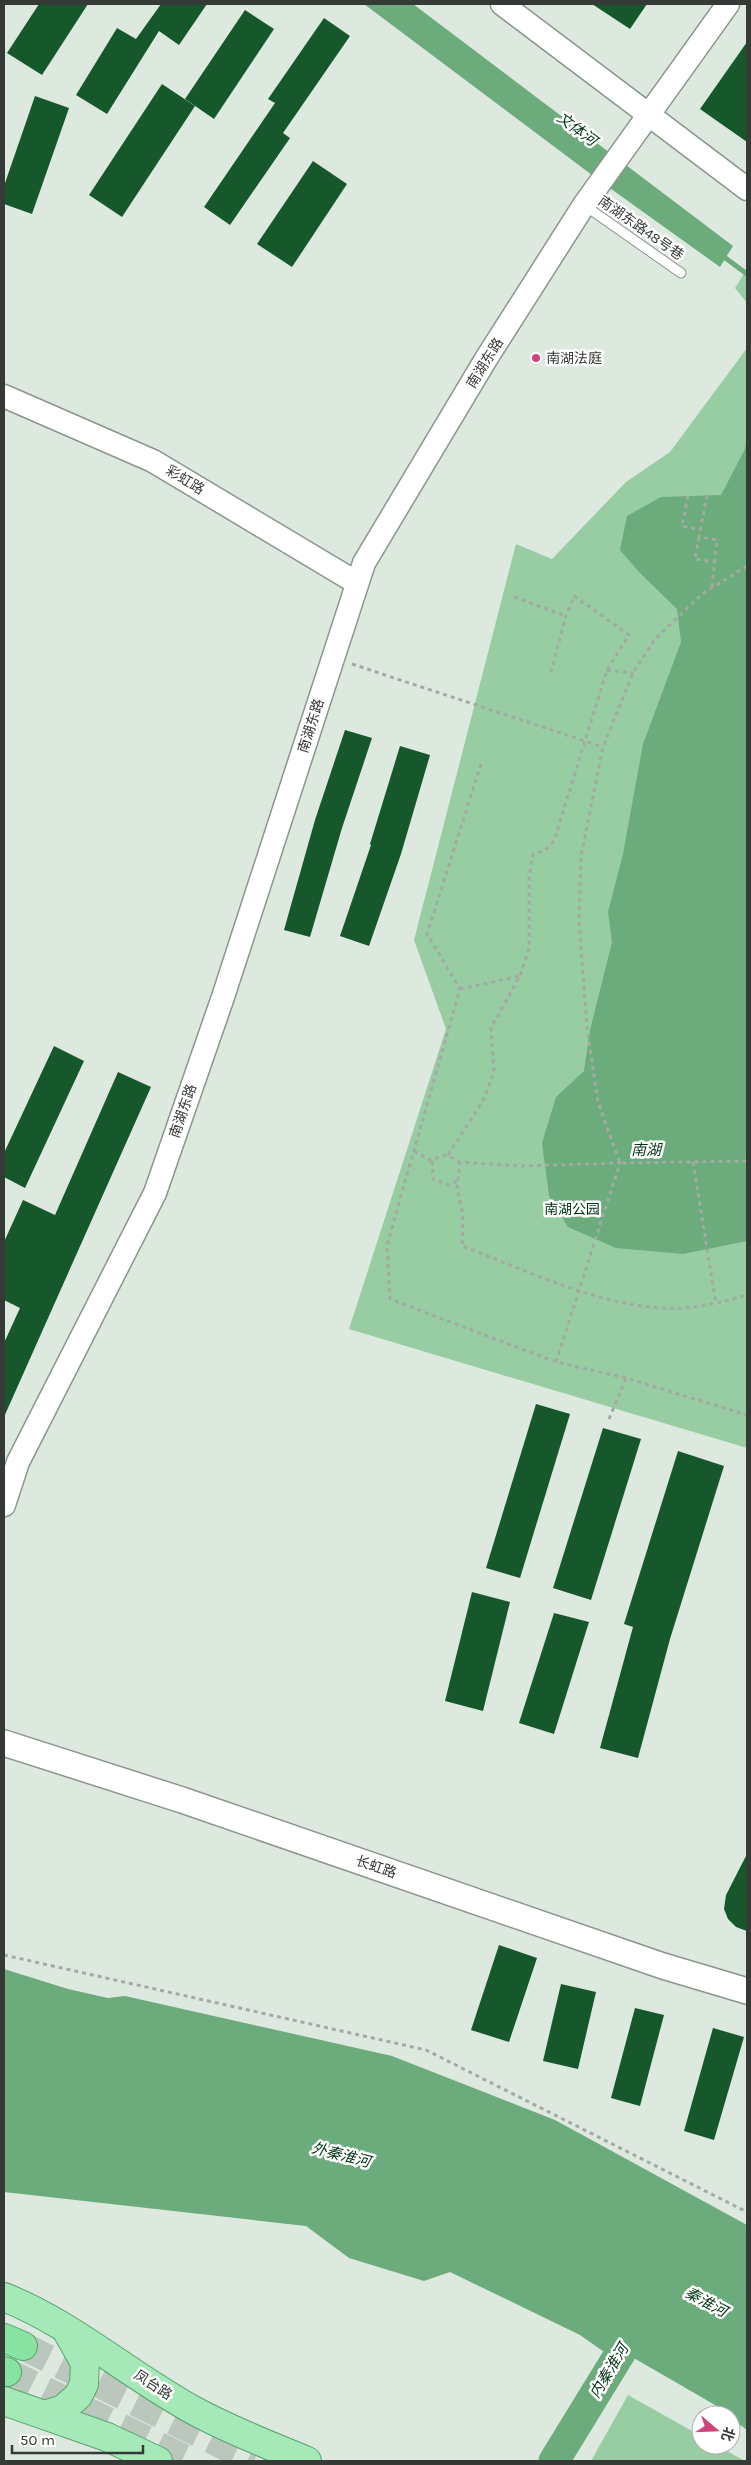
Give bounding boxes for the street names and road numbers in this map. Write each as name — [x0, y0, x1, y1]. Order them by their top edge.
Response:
street label: 南湖东路48号巷 — [595, 192, 687, 264]
street label: 南湖东路 — [463, 335, 507, 391]
street label: 彩虹路 — [163, 462, 207, 498]
street label: 南湖东路 — [294, 697, 328, 755]
street label: 南湖东路 — [166, 1082, 200, 1140]
street label: 长虹路 — [353, 1852, 399, 1882]
street label: 凤台路 — [131, 2366, 175, 2404]

